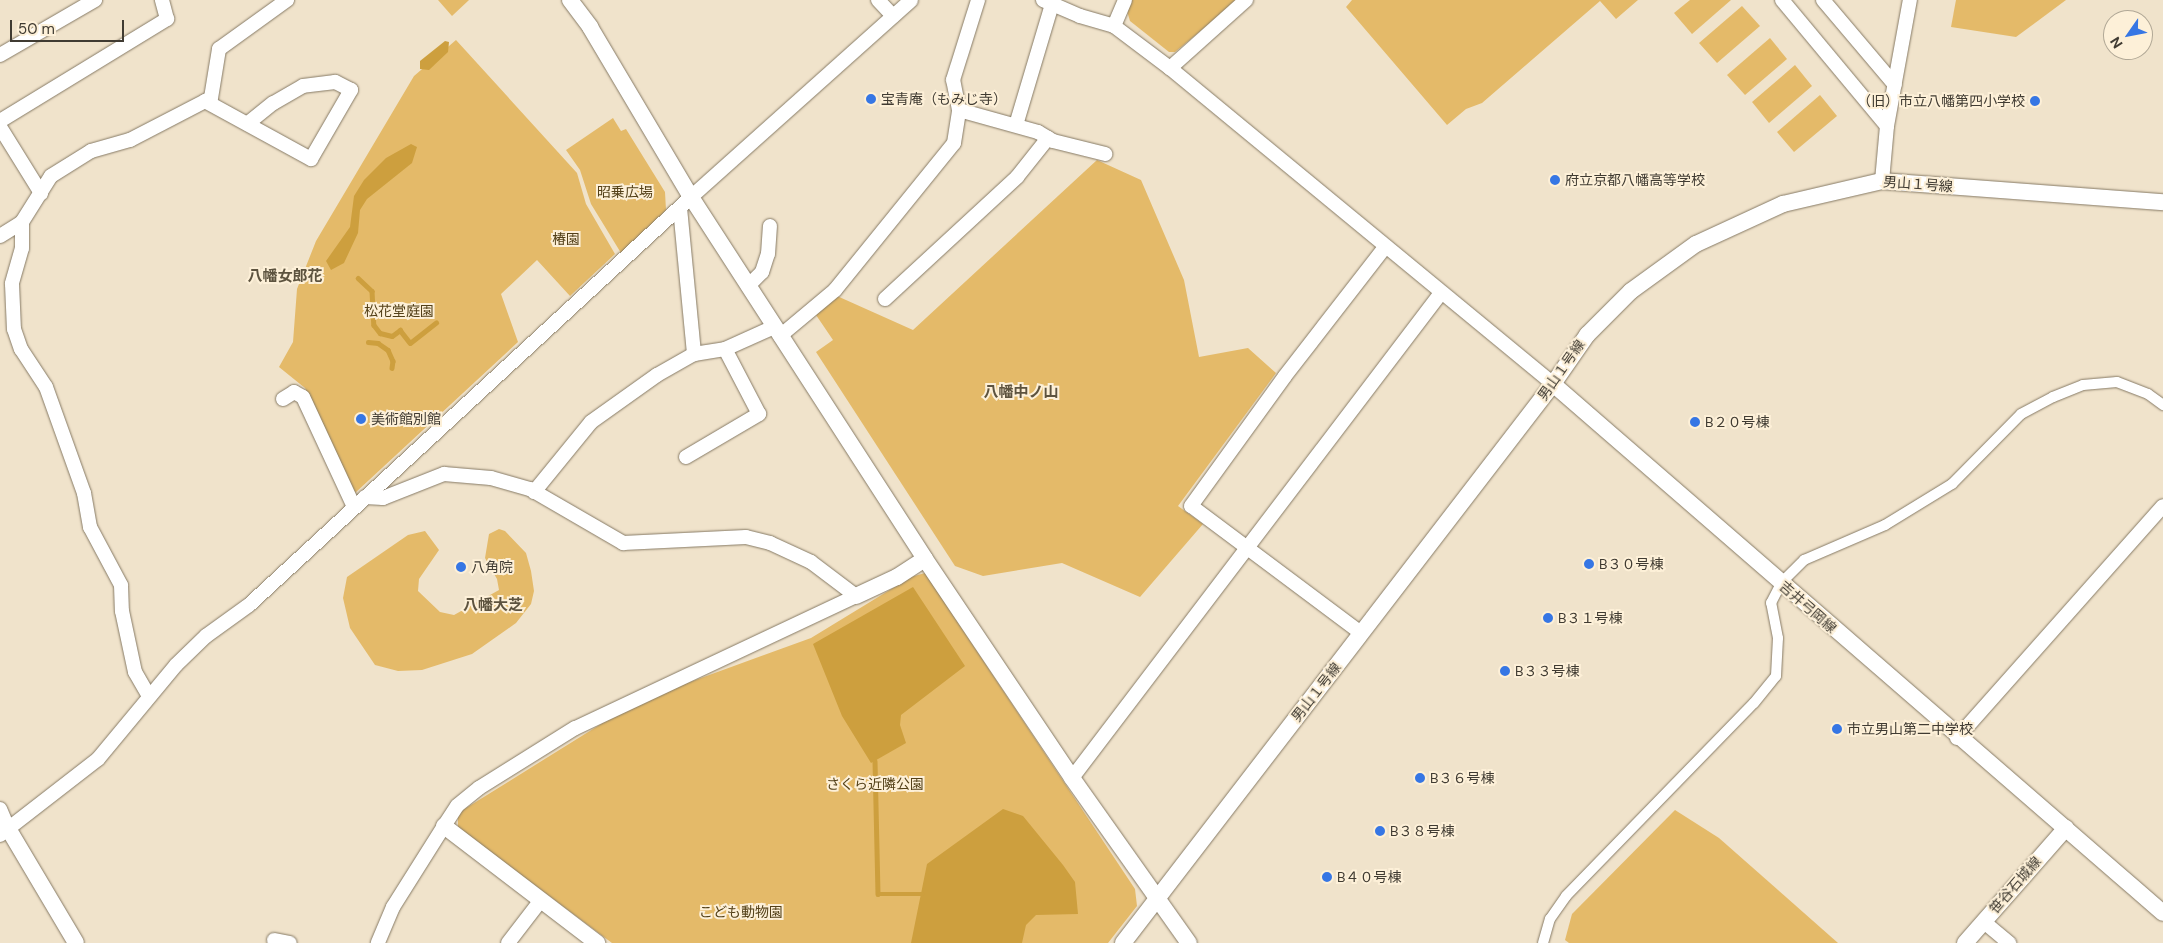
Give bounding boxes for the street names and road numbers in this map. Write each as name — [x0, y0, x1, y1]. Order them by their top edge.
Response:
street label: 男山１号線 — [1882, 173, 1954, 195]
street label: 男山１号線 — [1534, 337, 1588, 403]
street label: 吉井弓岡線 — [1776, 578, 1840, 636]
street label: 男山１号線 — [1288, 659, 1344, 725]
street label: 笹谷石城線 — [1986, 853, 2044, 917]

